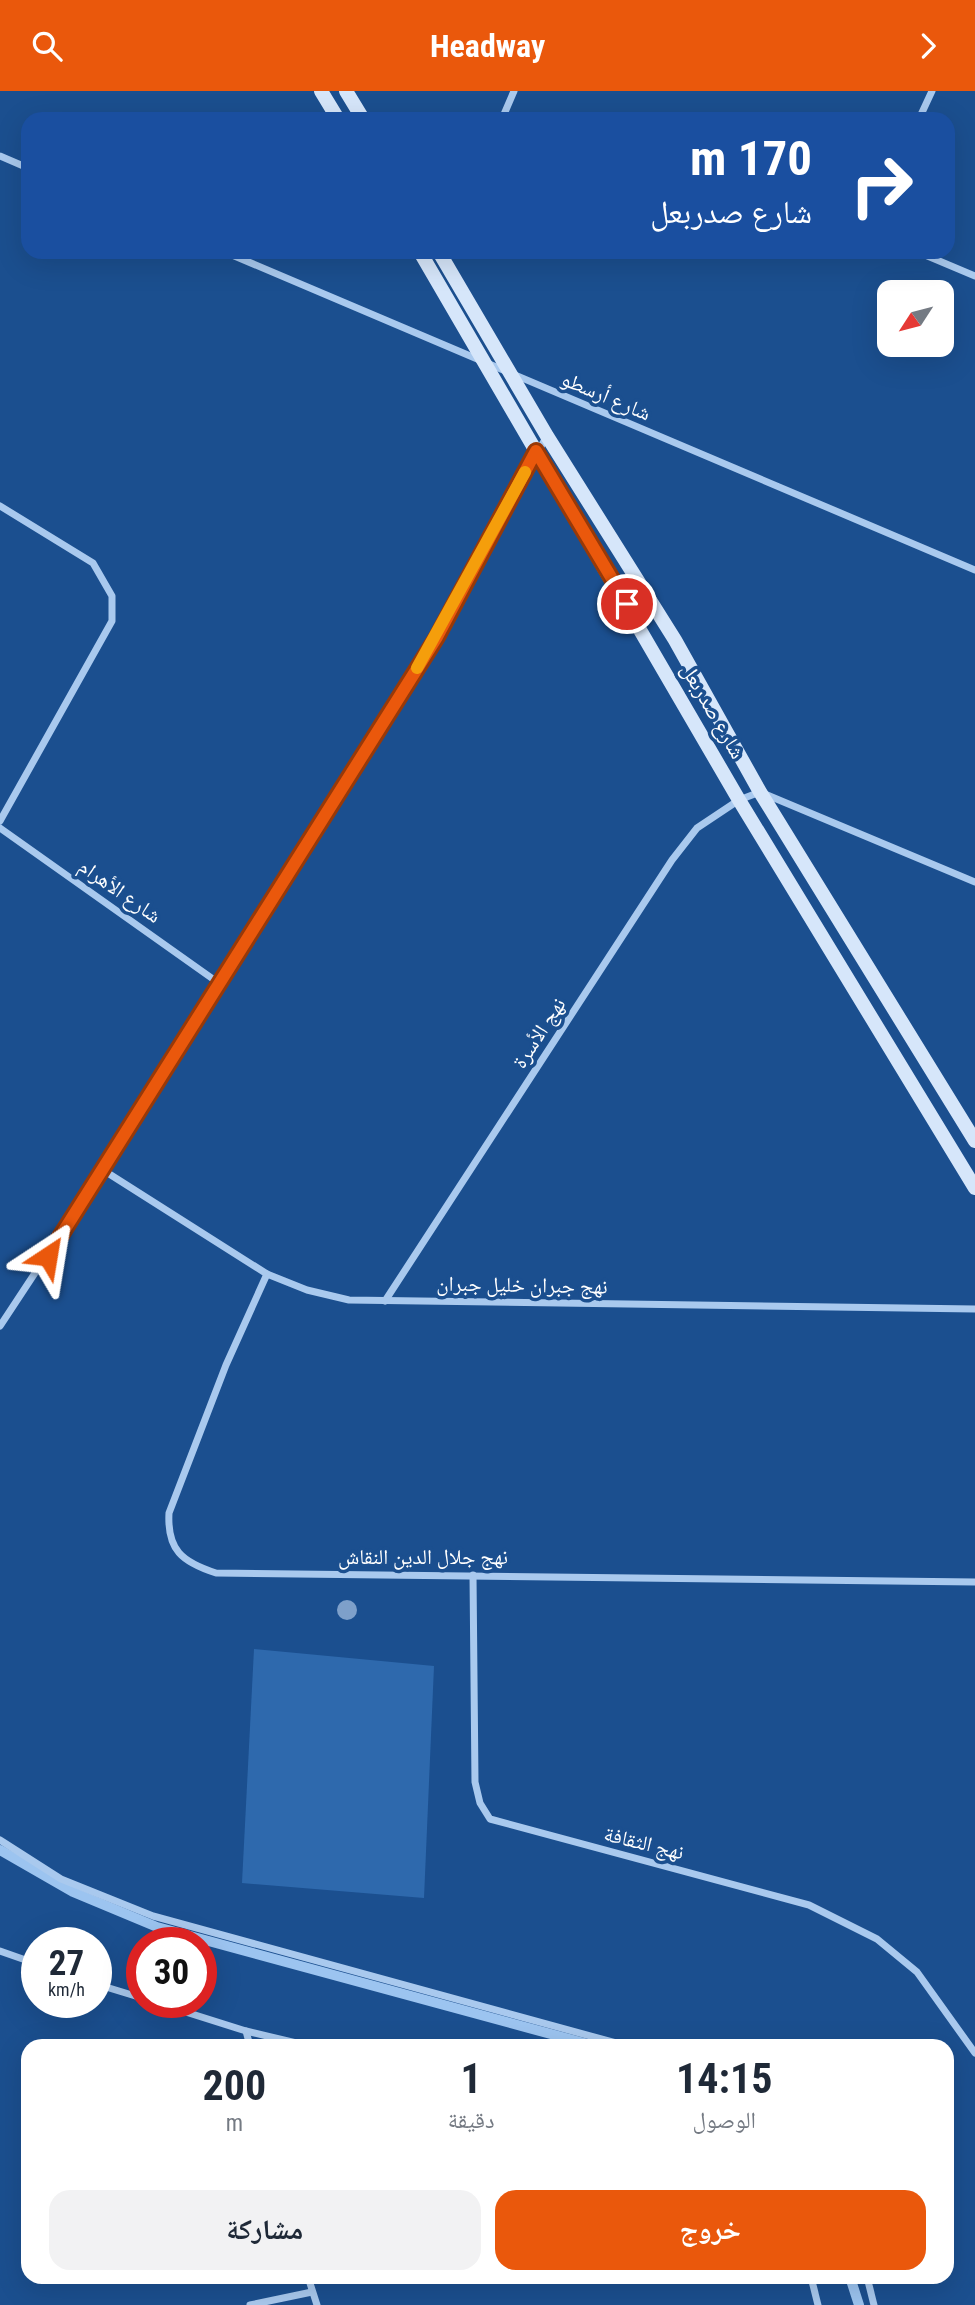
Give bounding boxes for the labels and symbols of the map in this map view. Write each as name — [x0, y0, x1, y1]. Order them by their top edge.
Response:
north arrow — [877, 280, 954, 357]
street label: شارع أرسطو — [557, 366, 655, 426]
pin — [597, 574, 657, 634]
street label: شارع صدربعل — [675, 659, 750, 763]
street label: شارع الأهرام — [73, 854, 166, 930]
street label: نهج الأسرة — [507, 993, 572, 1073]
position arrow — [11, 1219, 85, 1293]
street label: نهج جبران خليل جبران — [436, 1272, 608, 1299]
street label: نهج جلال الدين النقاش — [338, 1545, 508, 1570]
street label: نهج الثقافة — [601, 1822, 686, 1865]
speed limit sign: 30 — [126, 1927, 217, 2018]

